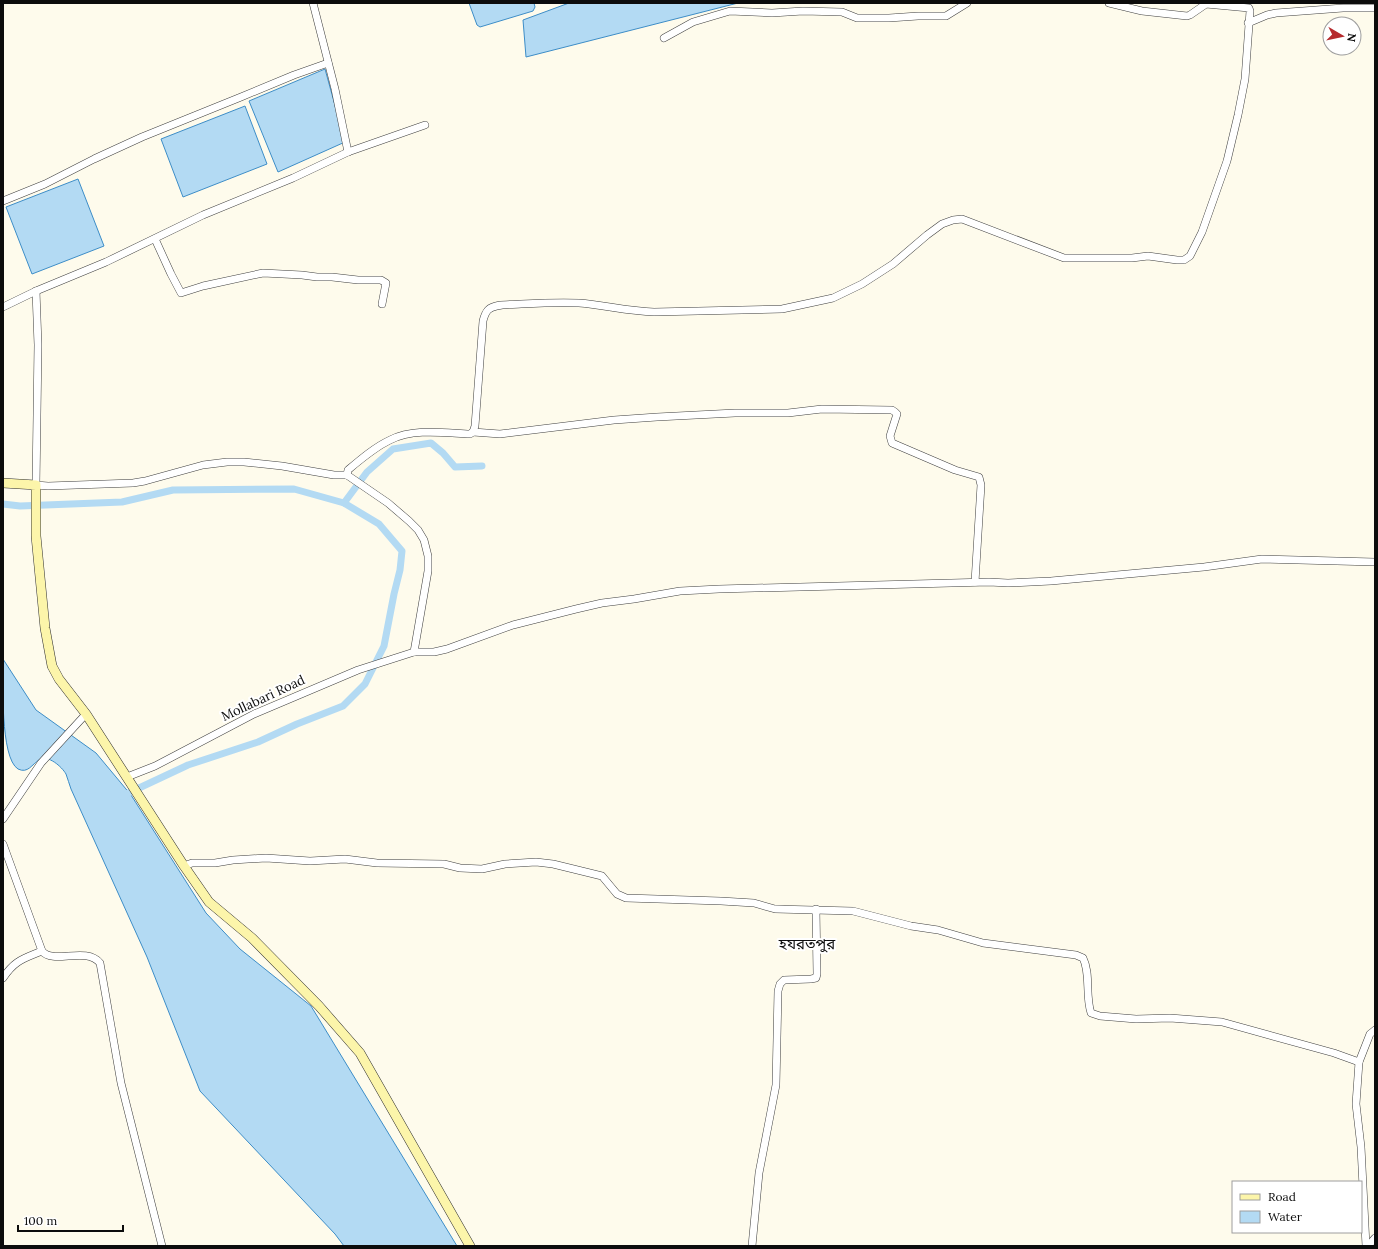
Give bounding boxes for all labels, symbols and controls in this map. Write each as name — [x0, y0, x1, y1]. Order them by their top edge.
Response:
north arrow — [1322, 16, 1362, 56]
text: N — [1344, 32, 1359, 43]
street label: Mollabari Road — [218, 671, 308, 725]
district label: হযরতপুর — [778, 934, 836, 953]
legend — [1232, 1181, 1362, 1233]
text: Road — [1268, 1189, 1296, 1204]
scale bar — [18, 1207, 123, 1233]
text: Water — [1268, 1209, 1303, 1224]
text: 100 m — [24, 1213, 57, 1228]

